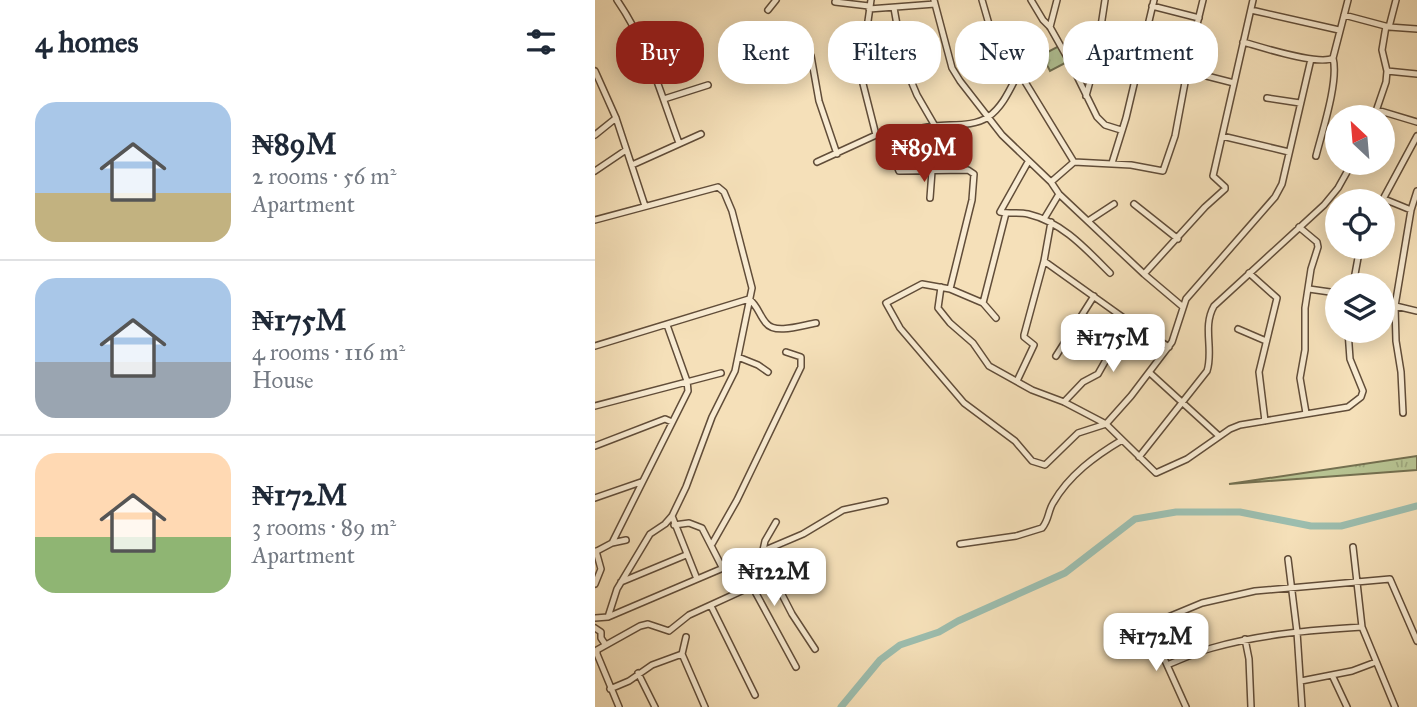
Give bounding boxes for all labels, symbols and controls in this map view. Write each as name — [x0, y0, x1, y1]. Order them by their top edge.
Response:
chip: Buy — [616, 21, 704, 84]
chip: Rent — [718, 21, 814, 84]
chip: Filters — [828, 21, 941, 84]
chip: New — [955, 21, 1049, 84]
chip: Apartment — [1063, 21, 1218, 84]
icon: filters — [522, 23, 560, 61]
text: 4 homes — [35, 24, 139, 60]
north arrow — [1325, 105, 1395, 175]
map controls — [1325, 105, 1395, 343]
pin: ₦89M — [883, 124, 965, 184]
text: ₦89M — [252, 126, 337, 162]
icon: home — [91, 130, 175, 214]
text: ₦89M — [892, 133, 956, 161]
text: 2 rooms · 56 m² — [252, 162, 396, 190]
button: locate — [1325, 189, 1395, 259]
text: Apartment — [252, 190, 355, 218]
button: layers — [1325, 273, 1395, 343]
text: ₦175M — [252, 302, 346, 338]
icon: home — [91, 306, 175, 390]
pin: ₦175M — [1064, 314, 1162, 374]
text: ₦175M — [1077, 323, 1149, 351]
text: 4 rooms · 116 m² — [252, 338, 405, 366]
text: House — [252, 366, 314, 394]
text: ₦172M — [252, 477, 347, 513]
icon: home — [91, 481, 175, 565]
text: 3 rooms · 89 m² — [252, 513, 396, 541]
text: Apartment — [252, 541, 355, 569]
pin: ₦122M — [725, 548, 823, 608]
text: ₦122M — [738, 557, 810, 585]
pin: ₦172M — [1107, 614, 1205, 673]
text: ₦172M — [1119, 622, 1193, 650]

